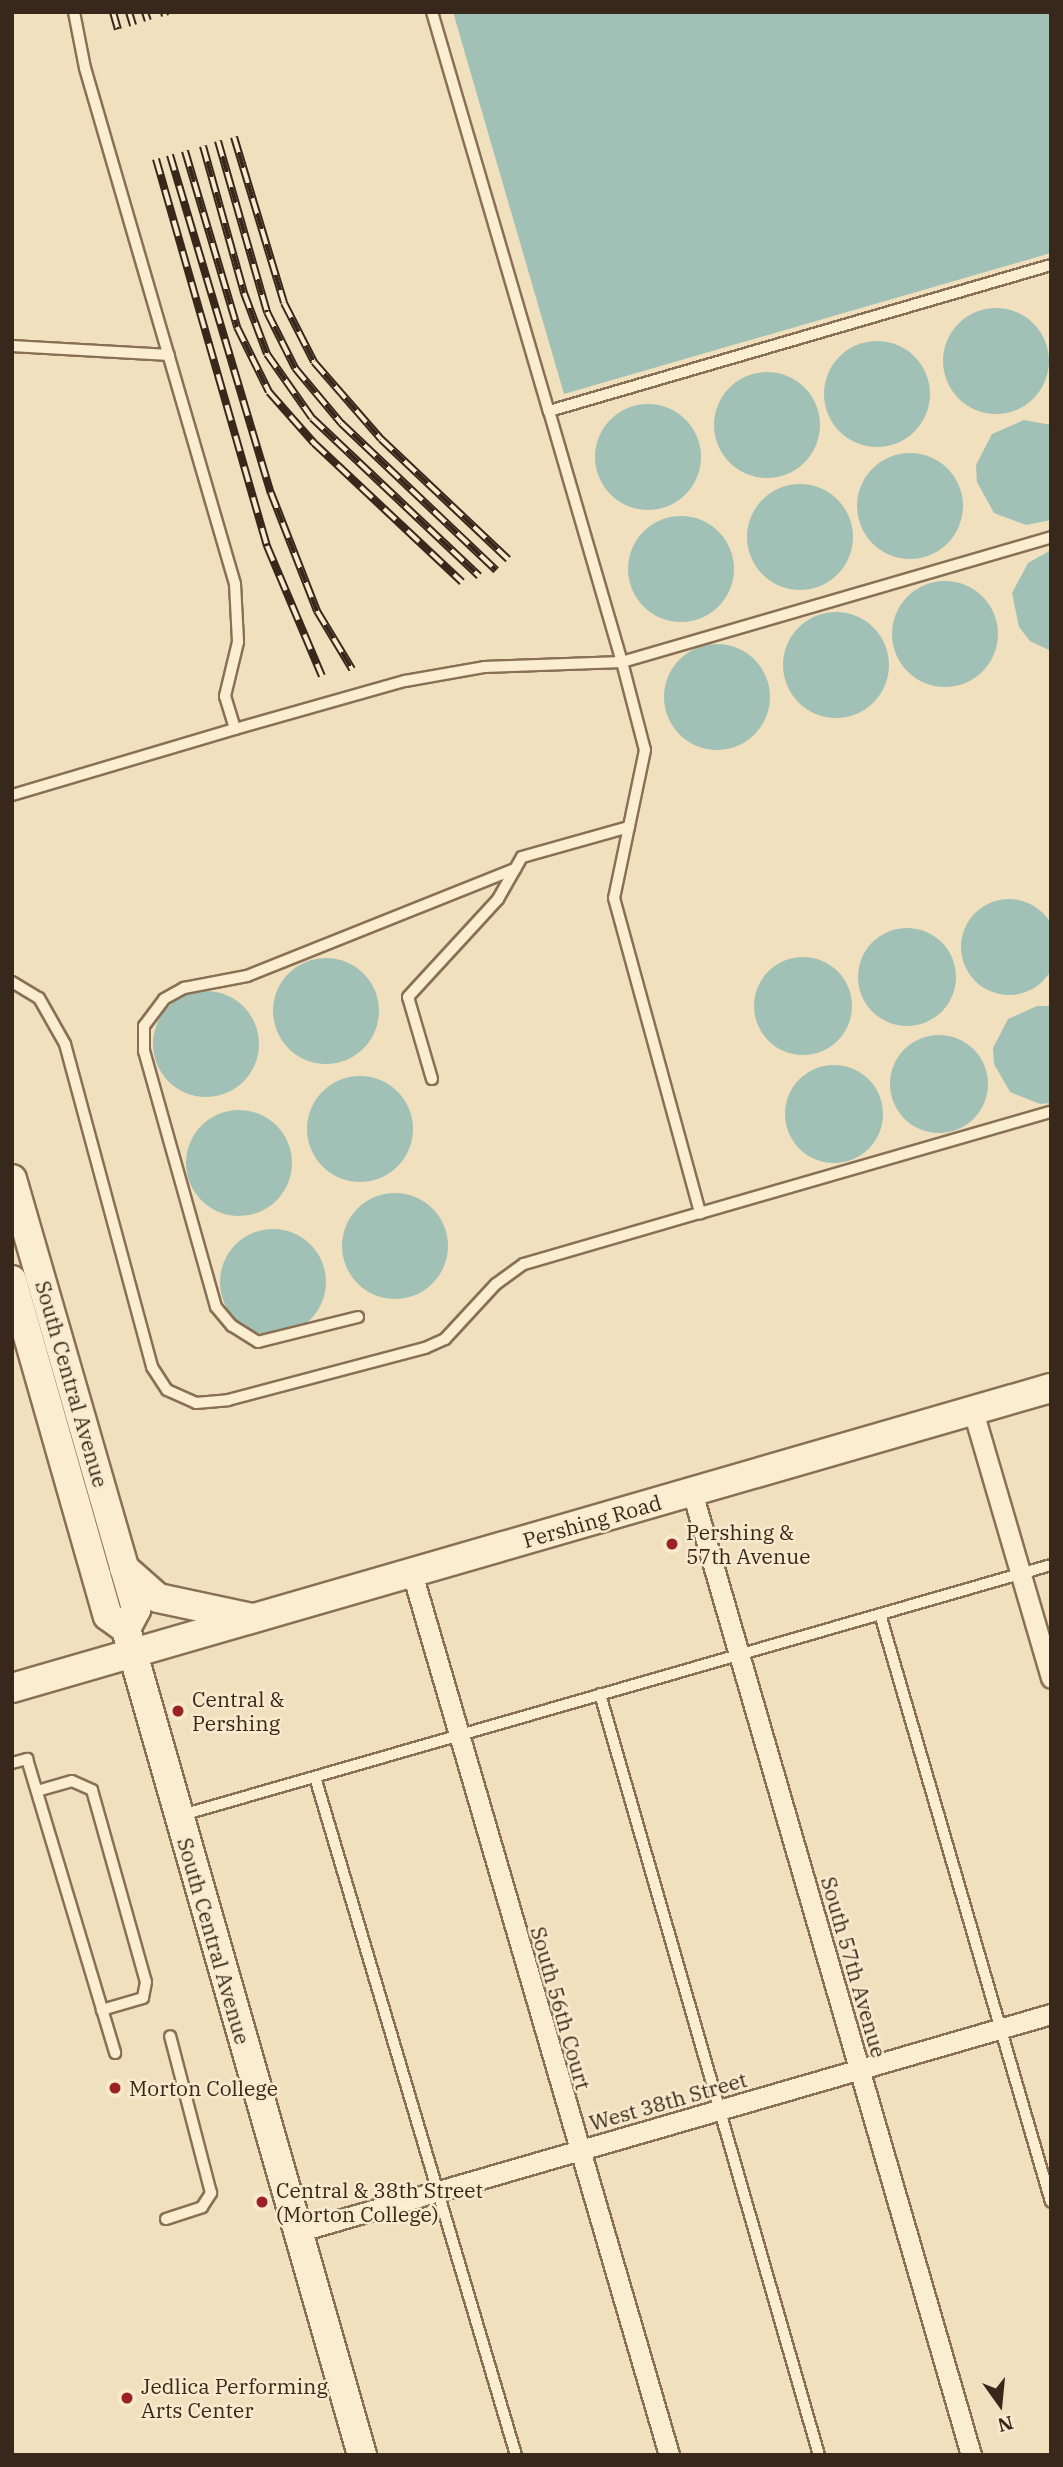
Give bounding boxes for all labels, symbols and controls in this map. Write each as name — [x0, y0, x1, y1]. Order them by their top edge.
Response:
street label: South Central Avenue — [30, 1278, 114, 1490]
street label: Pershing Road — [520, 1489, 664, 1553]
place label: Pershing & 57th Avenue — [686, 1519, 810, 1569]
marker: Pershing & 57th Avenue — [664, 1536, 680, 1552]
place label: Central & Pershing — [192, 1686, 284, 1736]
marker: Central & Pershing — [170, 1703, 186, 1719]
street label: South Central Avenue — [172, 1835, 256, 2047]
street label: South 57th Avenue — [816, 1874, 892, 2060]
street label: South 56th Court — [526, 1924, 596, 2092]
street label: West 38th Street — [586, 2066, 750, 2136]
place label: Morton College — [129, 2075, 278, 2101]
marker: Morton College — [107, 2080, 123, 2096]
place label: Central & 38th Street (Morton College) — [276, 2177, 483, 2227]
marker: Central & 38th Street (Morton College) — [254, 2194, 270, 2210]
north arrow — [965, 2369, 1035, 2439]
place label: Jedlica Performing Arts Center — [141, 2373, 328, 2423]
marker: Jedlica Performing Arts Center — [119, 2390, 135, 2406]
text: N — [995, 2411, 1016, 2438]

